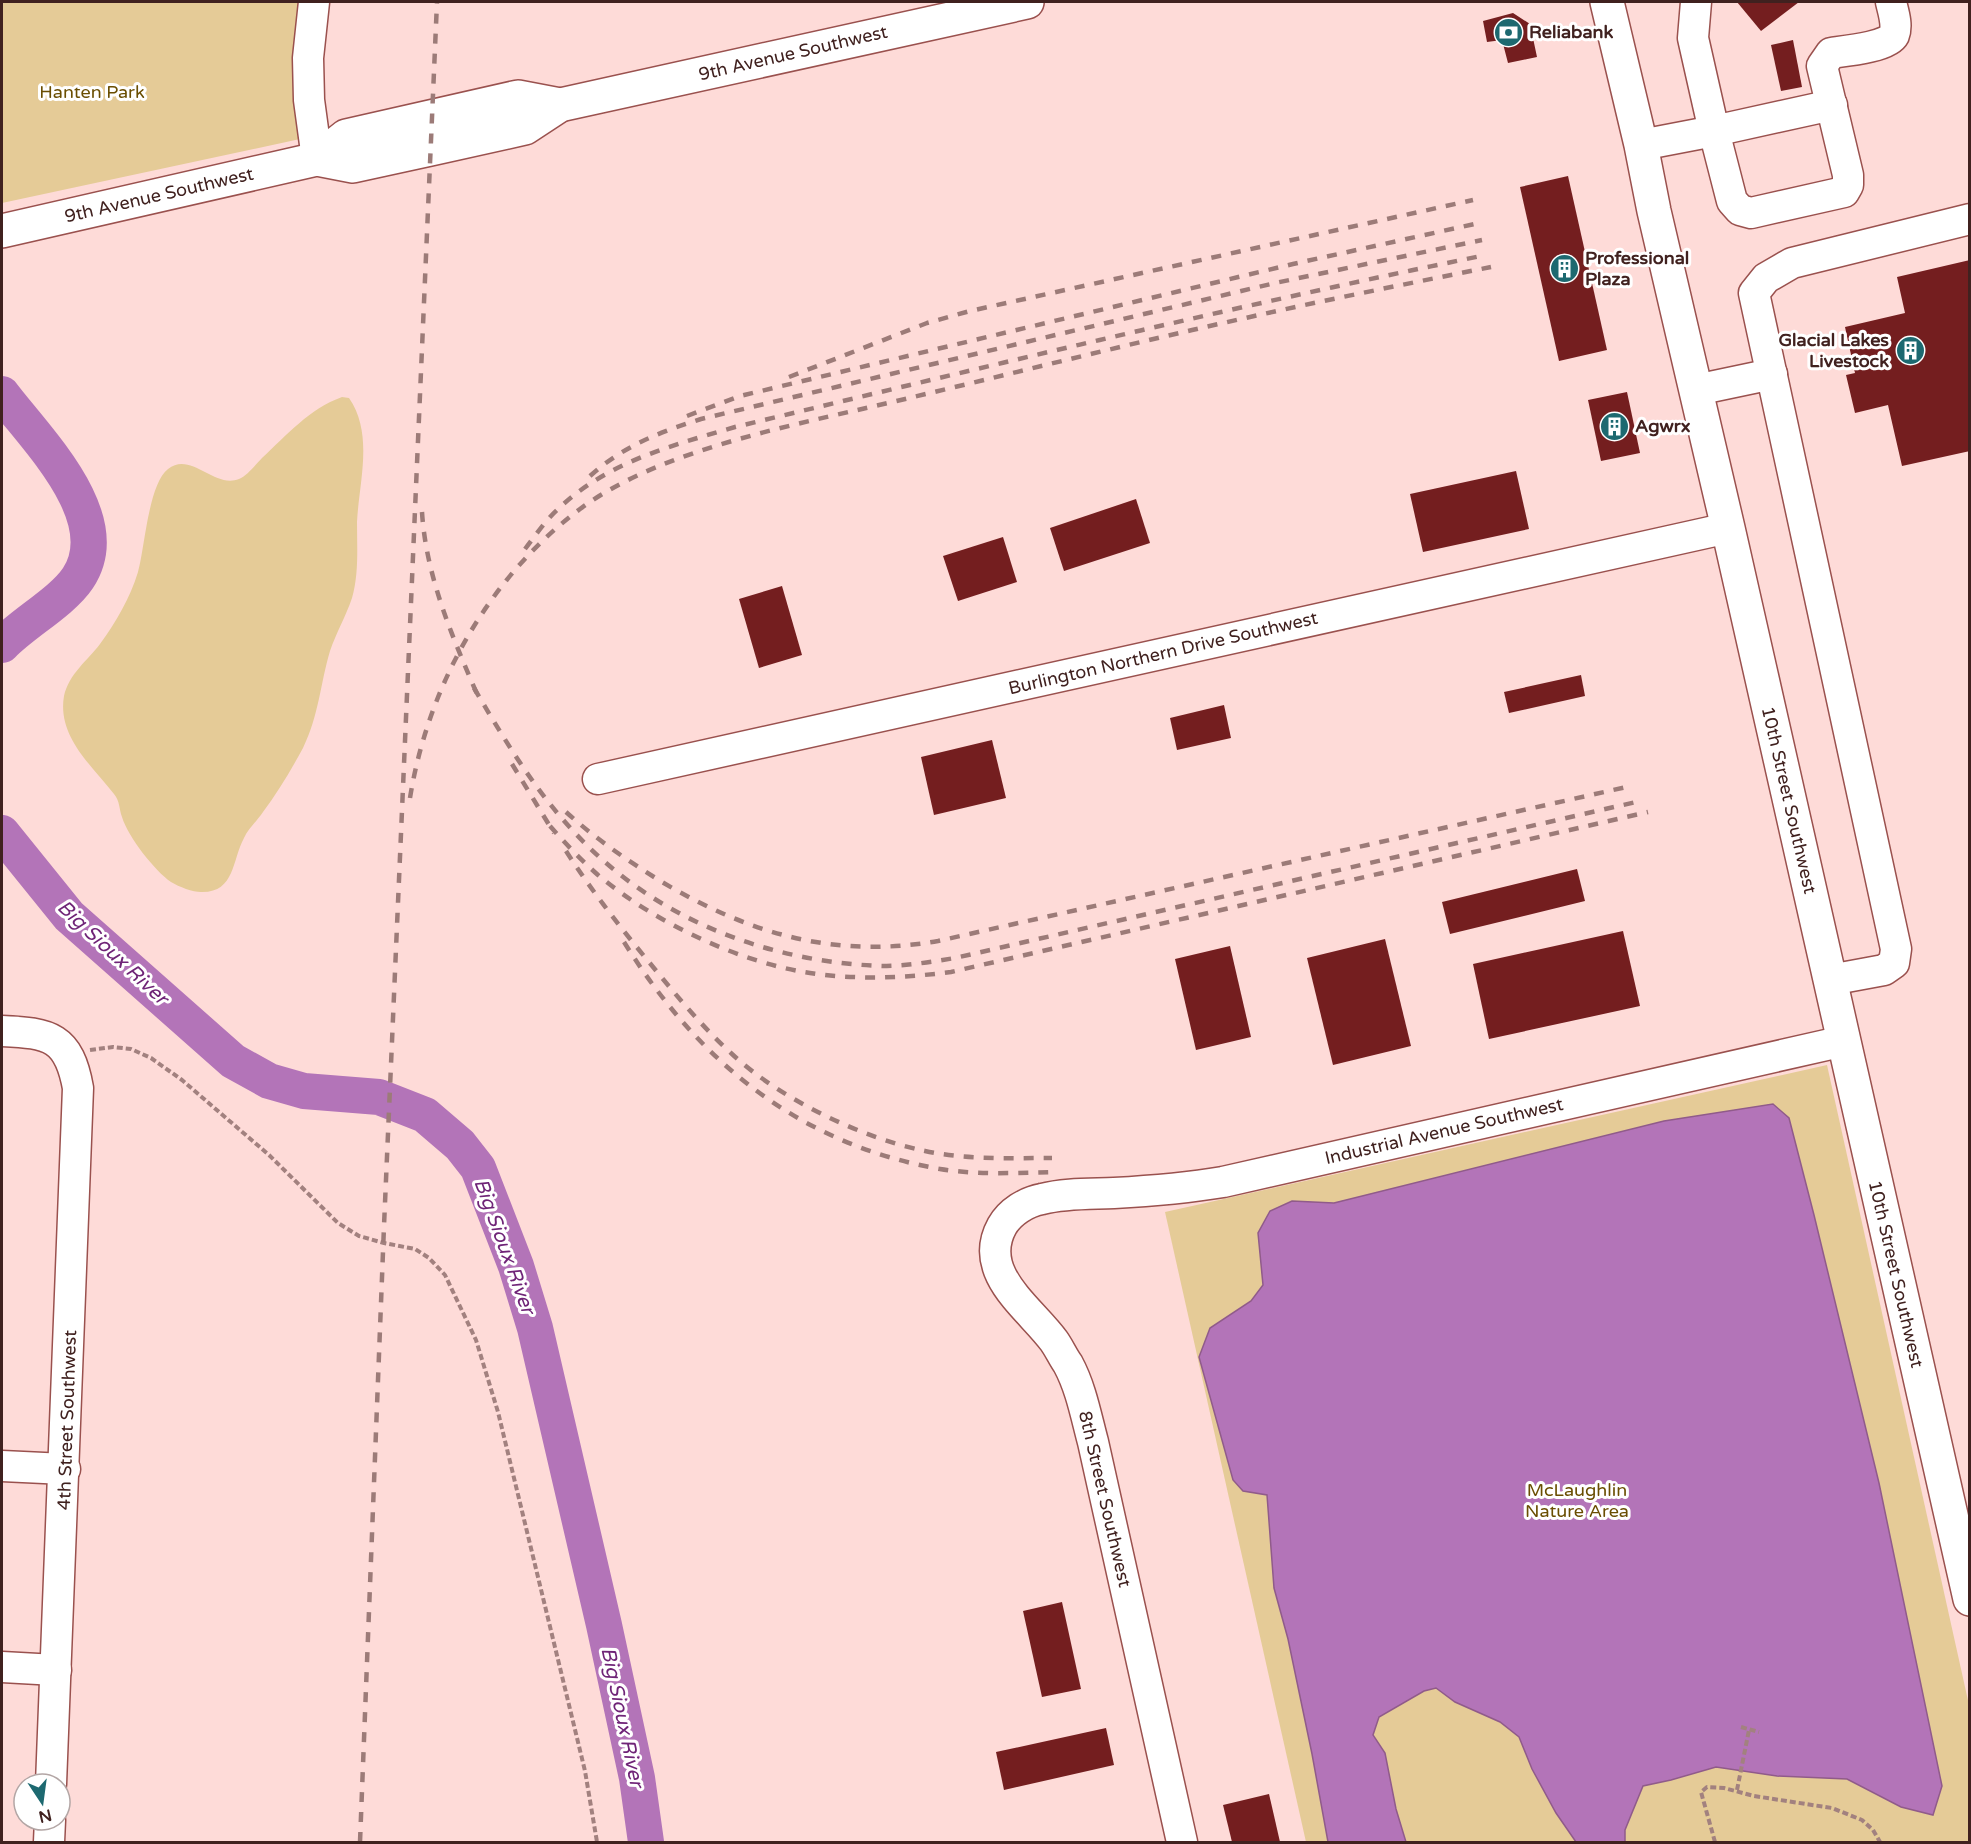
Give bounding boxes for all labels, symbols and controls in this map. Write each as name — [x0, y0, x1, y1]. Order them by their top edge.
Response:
bank icon: Reliabank — [1492, 16, 1524, 48]
street label: 9th Avenue Southwest — [696, 21, 890, 85]
place label: Reliabank — [1529, 21, 1614, 43]
park label: Hanten Park — [39, 81, 145, 103]
street label: 9th Avenue Southwest — [62, 163, 256, 227]
place label: Professional Plaza — [1585, 247, 1689, 290]
building icon: Professional Plaza — [1548, 252, 1580, 284]
place label: Glacial Lakes Livestock — [1778, 329, 1889, 372]
building icon: Glacial Lakes Livestock — [1894, 334, 1926, 366]
building icon: Agwrx — [1598, 410, 1630, 442]
place label: Agwrx — [1635, 415, 1691, 437]
street label: Burlington Northern Drive Southwest — [1006, 607, 1320, 699]
street label: 10th Street Southwest — [1757, 704, 1821, 896]
water label: Big Sioux River — [52, 895, 174, 1012]
street label: Industrial Avenue Southwest — [1323, 1093, 1565, 1169]
water label: Big Sioux River — [468, 1175, 540, 1320]
street label: 10th Street Southwest — [1864, 1178, 1928, 1370]
street label: 4th Street Southwest — [53, 1329, 81, 1511]
street label: 8th Street Southwest — [1074, 1409, 1136, 1589]
park label: McLaughlin Nature Area — [1525, 1479, 1629, 1522]
water label: Big Sioux River — [595, 1645, 649, 1792]
north arrow — [12, 1772, 72, 1832]
text: N — [37, 1804, 54, 1827]

